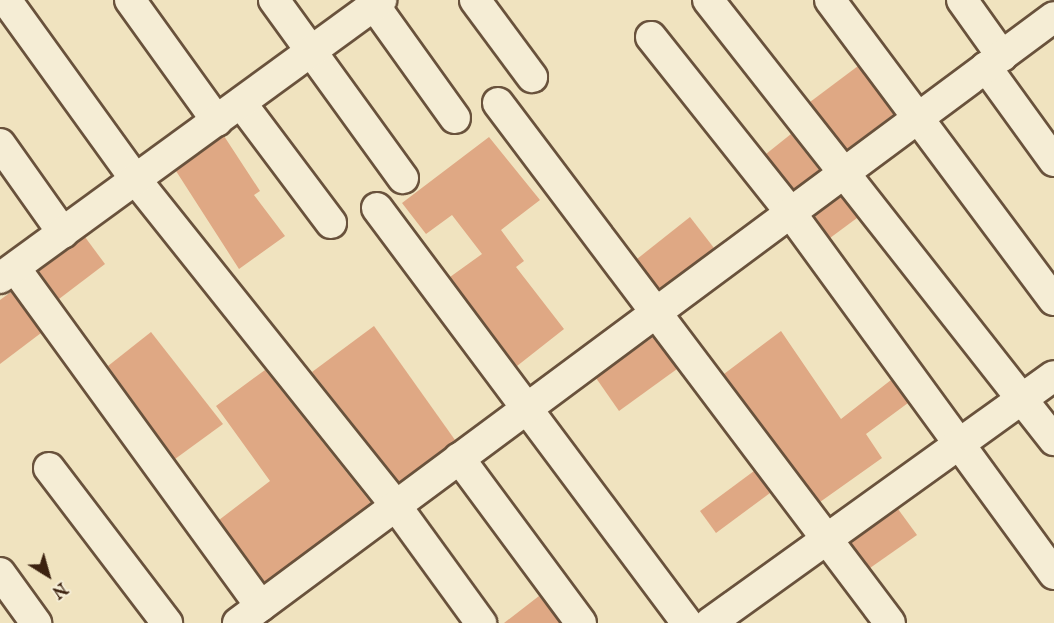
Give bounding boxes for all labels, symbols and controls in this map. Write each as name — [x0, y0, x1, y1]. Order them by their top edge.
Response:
north arrow — [18, 545, 78, 605]
text: N — [47, 577, 70, 602]

